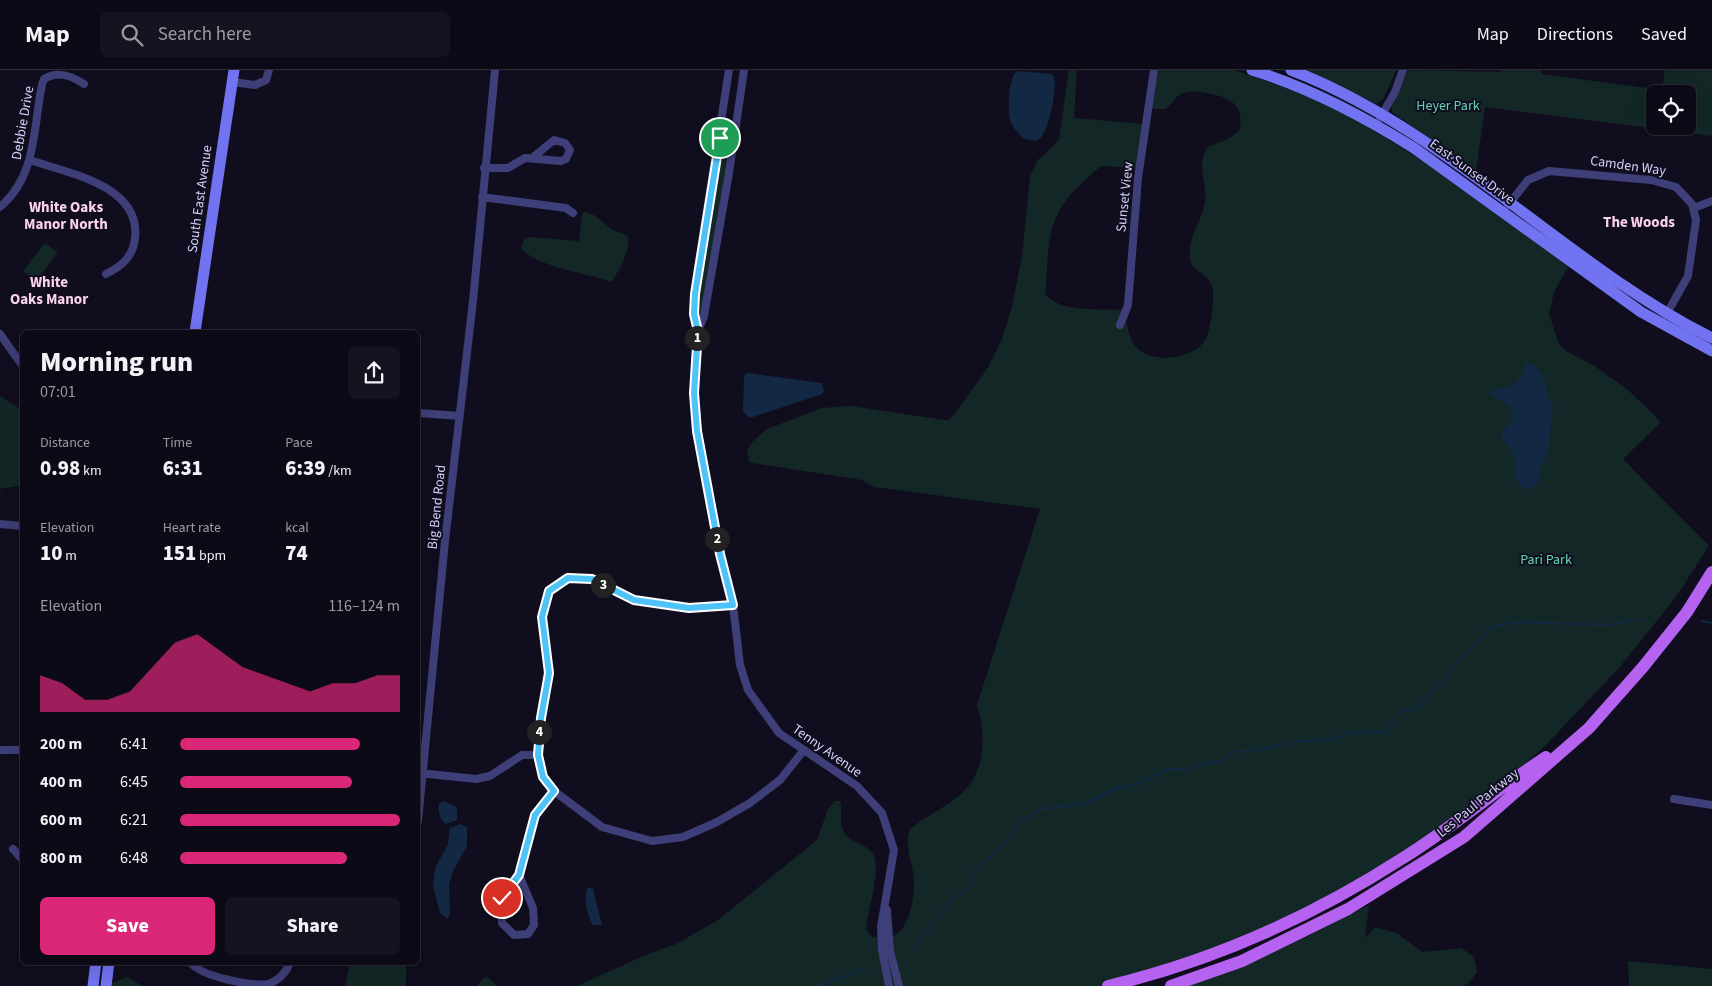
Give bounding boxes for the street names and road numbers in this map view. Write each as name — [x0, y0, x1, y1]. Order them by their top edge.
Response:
street label: Debbie Drive — [7, 84, 39, 161]
street label: East Sunset Drive — [1425, 134, 1519, 210]
street label: South East Avenue — [183, 144, 217, 254]
street label: Camden Way — [1589, 151, 1668, 181]
street label: Sunset View — [1111, 161, 1139, 233]
street label: Big Bend Road — [423, 464, 451, 550]
street label: Tenny Avenue — [788, 719, 866, 783]
street label: Les Paul Parkway — [1433, 763, 1524, 842]

